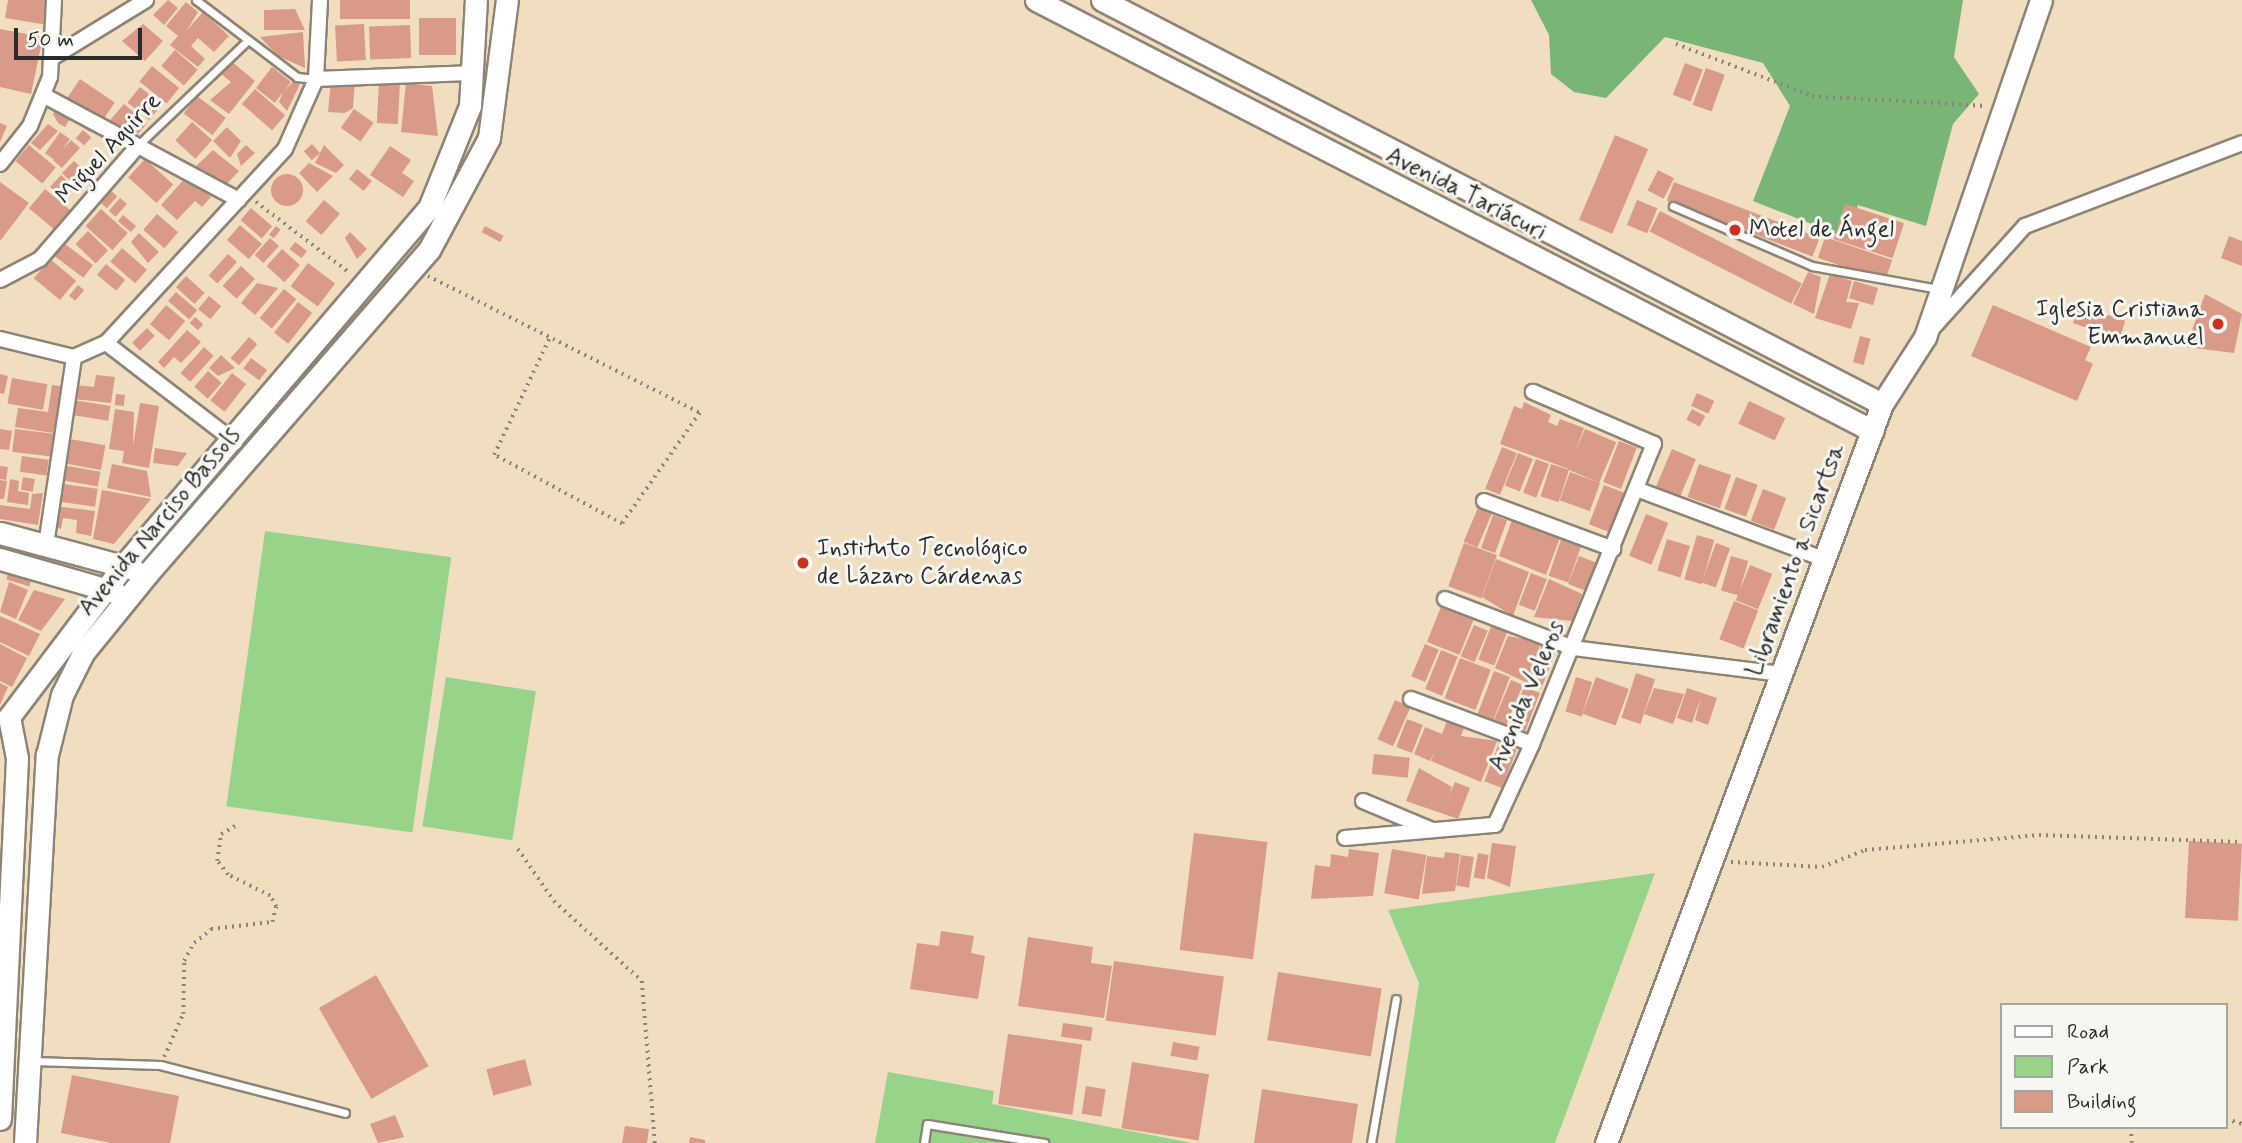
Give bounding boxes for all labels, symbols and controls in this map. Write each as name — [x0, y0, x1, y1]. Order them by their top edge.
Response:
scale bar — [18, 14, 145, 58]
text: 50 m — [27, 26, 74, 54]
street label: Miguel Aguirre — [50, 88, 168, 210]
street label: Avenida Tariácuri — [1382, 142, 1550, 246]
place label: Motel de Ángel — [1749, 216, 1895, 244]
marker: Motel de Ángel — [1727, 222, 1743, 238]
place label: Iglesia Cristiana Emmanuel — [2036, 296, 2204, 352]
marker: Iglesia Cristiana Emmanuel — [2210, 316, 2226, 332]
street label: Avenida Narciso Bassols — [72, 421, 248, 623]
street label: Libramiento a Sicartsa — [1741, 441, 1851, 679]
place label: Instituto Tecnológico de Lázaro Cárdenas — [817, 535, 1030, 591]
marker: Instituto Tecnológico de Lázaro Cárdenas — [795, 555, 811, 571]
street label: Avenida Veleros — [1482, 617, 1572, 775]
legend — [2000, 1003, 2228, 1129]
text: Road — [2067, 1018, 2109, 1046]
text: Park — [2067, 1053, 2109, 1081]
text: Building — [2067, 1088, 2137, 1116]

